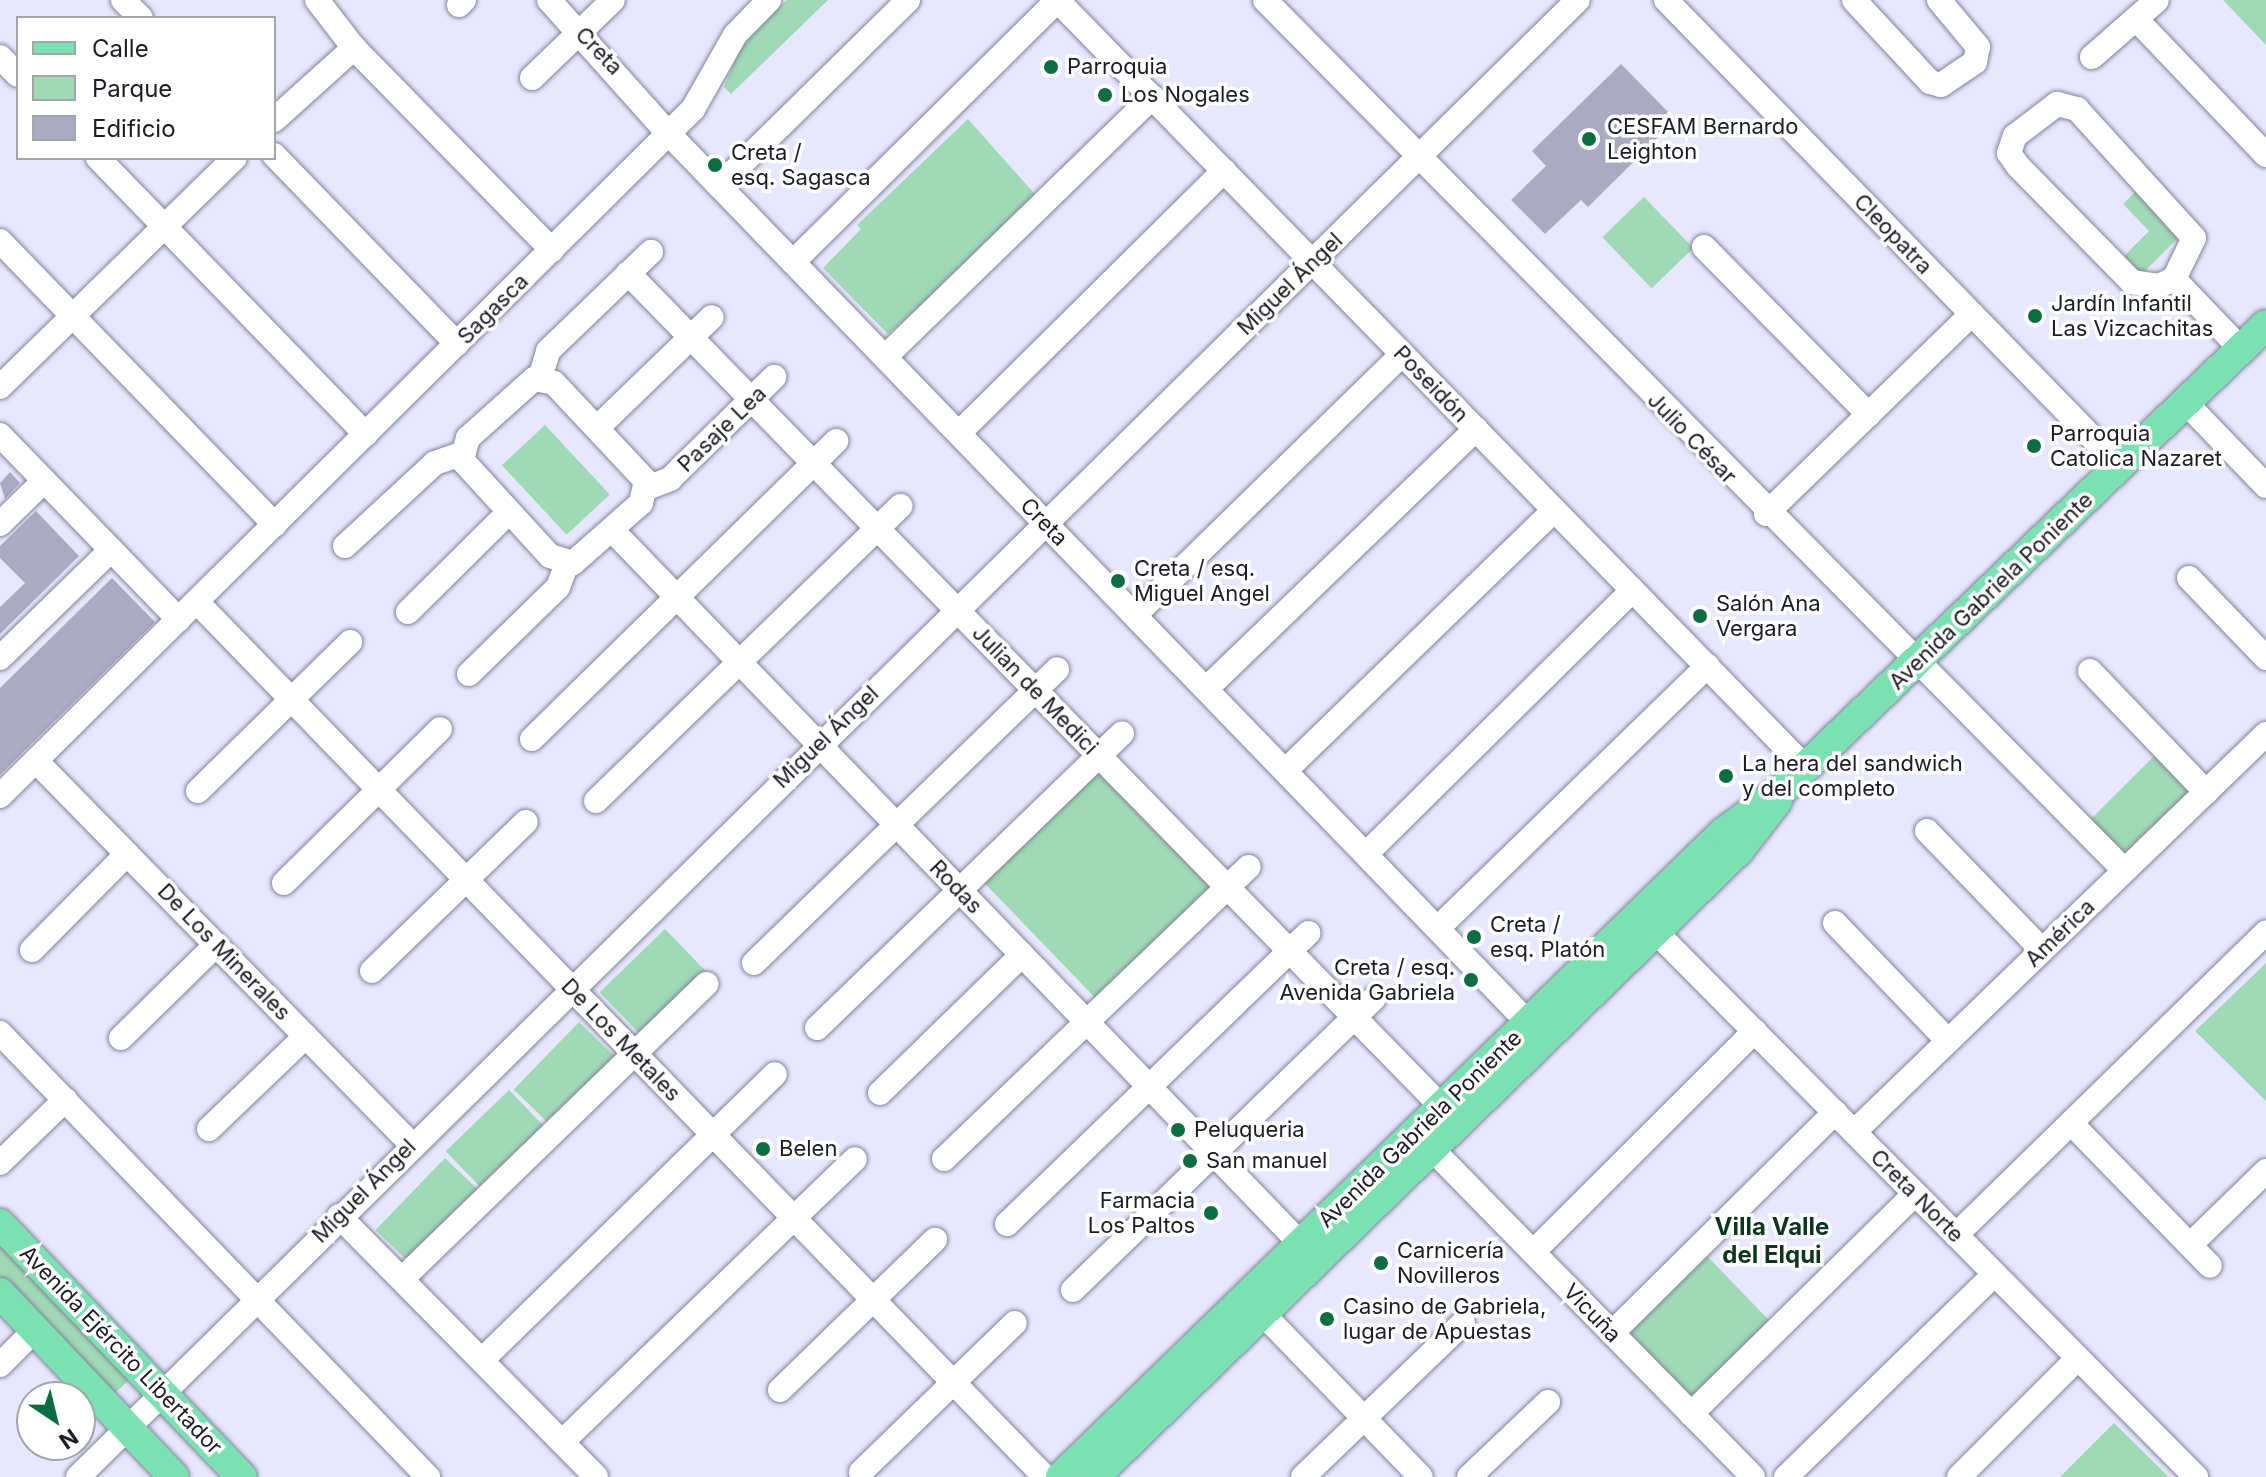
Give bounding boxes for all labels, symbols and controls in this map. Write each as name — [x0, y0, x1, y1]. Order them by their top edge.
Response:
legend — [16, 16, 276, 160]
street label: Creta — [570, 22, 628, 80]
text: Calle — [92, 34, 149, 63]
place label: Parroquia — [1067, 54, 1167, 80]
marker: Parroquia — [1042, 58, 1060, 76]
text: Parque — [92, 74, 172, 103]
place label: Los Nogales — [1121, 82, 1250, 108]
marker: Los Nogales — [1096, 86, 1114, 104]
place label: CESFAM Bernardo Leighton — [1607, 113, 1798, 164]
text: Edificio — [92, 114, 176, 143]
marker: CESFAM Bernardo Leighton — [1578, 128, 1600, 150]
place label: Creta / esq. Sagasca — [731, 139, 870, 190]
marker: Creta / esq. Sagasca — [706, 156, 724, 174]
street label: Cleopatra — [1848, 188, 1938, 280]
street label: Miguel Ángel — [1232, 227, 1348, 341]
street label: Sagasca — [452, 268, 534, 350]
place label: Jardín Infantil Las Vizcachitas — [2051, 290, 2213, 342]
marker: Jardín Infantil Las Vizcachitas — [2026, 307, 2044, 325]
street label: Poseidón — [1388, 340, 1474, 428]
street label: Pasaje Lea — [672, 380, 772, 478]
street label: Julio César — [1642, 387, 1742, 489]
place label: Parroquia Catolica Nazaret — [2050, 420, 2222, 472]
marker: Parroquia Catolica Nazaret — [2025, 437, 2043, 455]
street label: Avenida Gabriela Poniente — [1884, 487, 2098, 695]
street label: Creta — [1015, 493, 1073, 551]
place label: Creta / esq. Miguel Angel — [1134, 555, 1270, 606]
marker: Creta / esq. Miguel Angel — [1109, 572, 1127, 590]
place label: Salón Ana Vergara — [1716, 590, 1821, 642]
marker: Salón Ana Vergara — [1691, 607, 1709, 625]
street label: Julian de Medici — [967, 620, 1103, 760]
street label: Miguel Ángel — [768, 680, 884, 794]
place label: La hera del sandwich y del completo — [1742, 750, 1963, 802]
marker: La hera del sandwich y del completo — [1717, 767, 1735, 785]
street label: Rodas — [924, 855, 988, 919]
street label: De Los Minerales — [152, 878, 296, 1026]
street label: América — [2020, 894, 2100, 972]
place label: Creta / esq. Platón — [1490, 911, 1605, 962]
marker: Creta / esq. Platón — [1465, 928, 1483, 946]
place label: Creta / esq. Avenida Gabriela — [1280, 954, 1455, 1006]
marker: Creta / esq. Avenida Gabriela — [1462, 971, 1480, 989]
street label: De Los Metales — [556, 973, 686, 1107]
street label: Avenida Gabriela Poniente — [1313, 1025, 1527, 1233]
place label: Peluqueria — [1194, 1117, 1305, 1143]
marker: Peluqueria — [1169, 1121, 1187, 1139]
street label: Miguel Ángel — [307, 1134, 421, 1248]
place label: Belen — [779, 1136, 837, 1162]
marker: Belen — [754, 1140, 772, 1158]
street label: Creta Norte — [1865, 1144, 1969, 1248]
place label: San manuel — [1206, 1148, 1327, 1174]
marker: San manuel — [1181, 1152, 1199, 1170]
place label: Farmacia Los Paltos — [1088, 1187, 1195, 1238]
marker: Farmacia Los Paltos — [1202, 1204, 1220, 1222]
district label: Villa Valle del Elqui — [1715, 1213, 1829, 1269]
place label: Carnicería Novilleros — [1397, 1237, 1504, 1288]
street label: Avenida Ejército Libertador — [14, 1240, 228, 1460]
marker: Carnicería Novilleros — [1372, 1254, 1390, 1272]
street label: Vicuña — [1558, 1278, 1626, 1348]
place label: Casino de Gabriela, lugar de Apuestas — [1343, 1293, 1546, 1344]
marker: Casino de Gabriela, lugar de Apuestas — [1318, 1310, 1336, 1328]
north arrow — [16, 1381, 96, 1461]
text: N — [54, 1424, 83, 1454]

